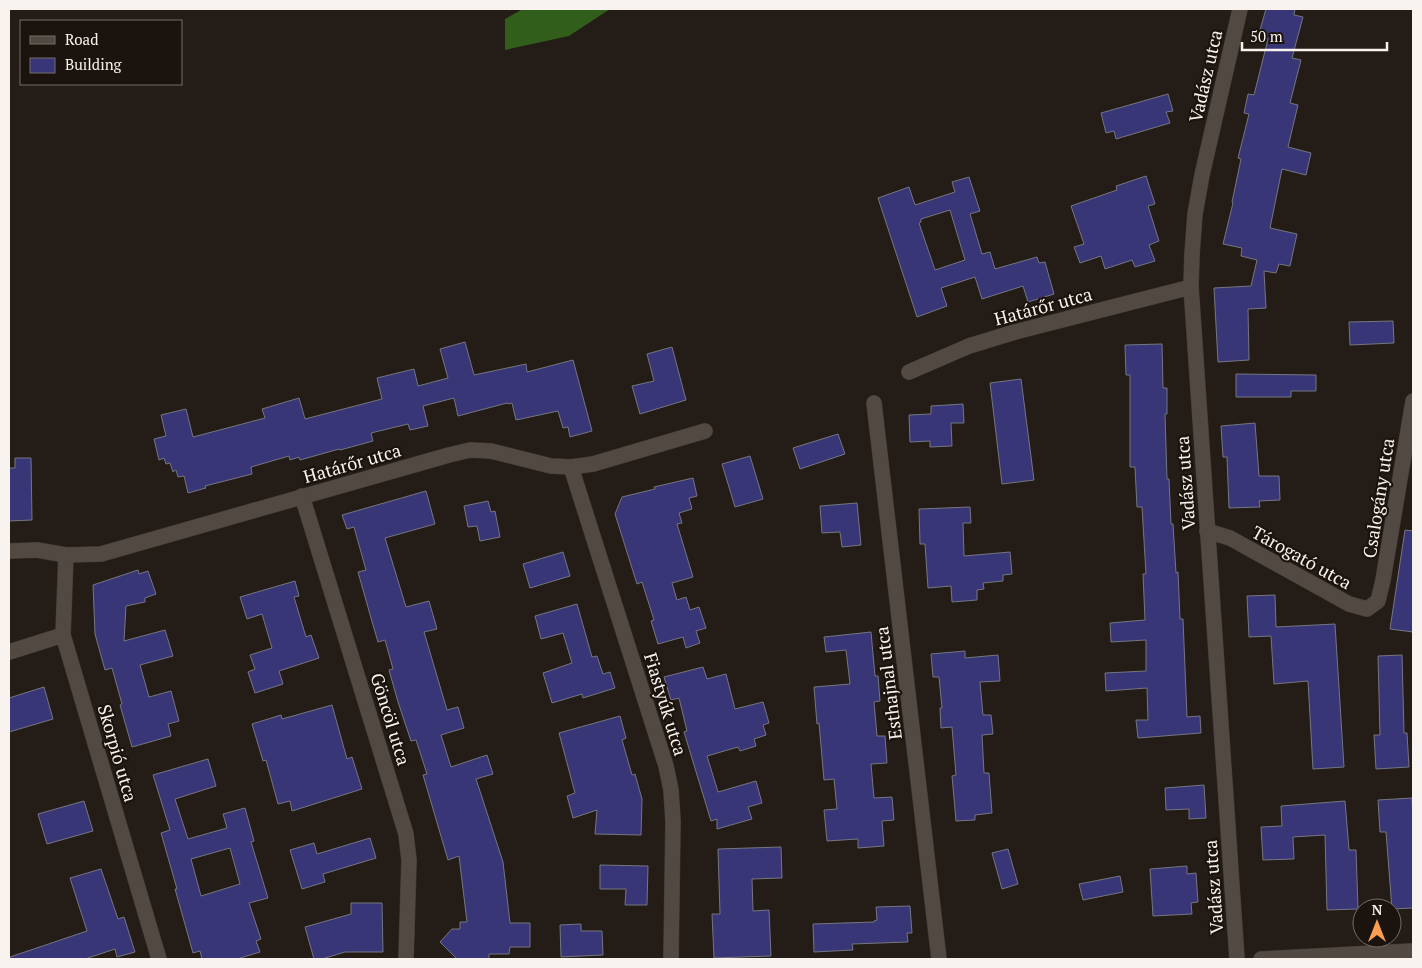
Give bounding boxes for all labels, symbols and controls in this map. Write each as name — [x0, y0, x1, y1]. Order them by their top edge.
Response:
legend — [20, 20, 182, 85]
scale bar — [1242, 20, 1387, 52]
text: 50 m — [1250, 26, 1283, 46]
street label: Vadász utca — [1183, 27, 1227, 125]
text: Road — [65, 29, 98, 49]
text: Building — [65, 54, 123, 74]
street label: Határőr utca — [991, 281, 1095, 331]
street label: Vadász utca — [1170, 435, 1200, 531]
street label: Csalogány utca — [1357, 436, 1399, 560]
street label: Határőr utca — [300, 438, 404, 488]
street label: Tárogató utca — [1248, 520, 1356, 594]
street label: Esthajnal utca — [869, 625, 907, 741]
street label: Fiastyúk utca — [639, 650, 693, 758]
street label: Göncöl utca — [366, 670, 416, 768]
street label: Skorpió utca — [93, 702, 143, 804]
street label: Vadász utca — [1198, 839, 1228, 935]
north arrow — [1352, 898, 1402, 948]
text: N — [1372, 900, 1383, 919]

